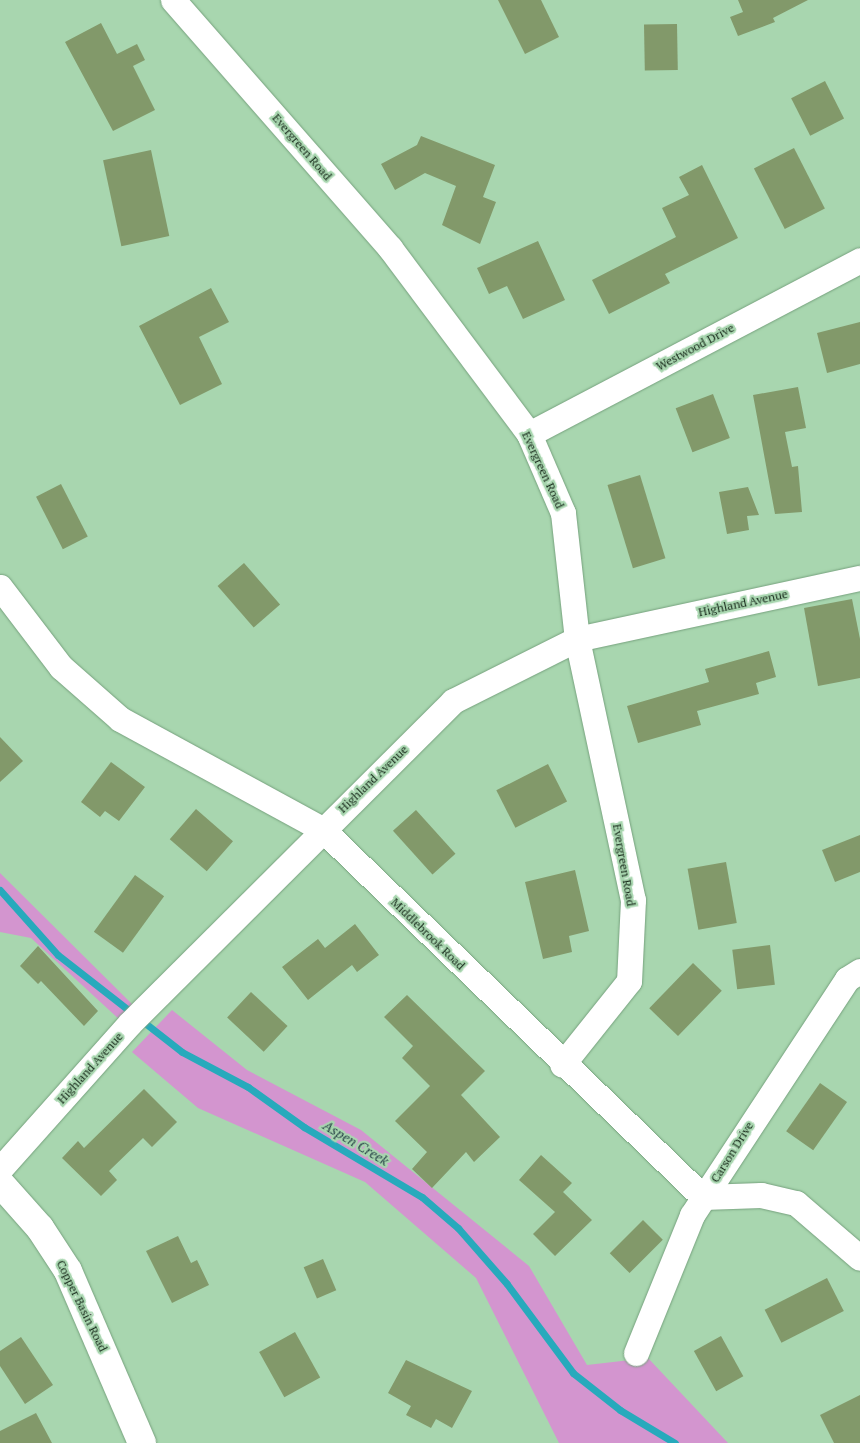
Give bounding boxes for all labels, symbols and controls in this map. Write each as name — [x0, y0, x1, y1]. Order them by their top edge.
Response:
street label: Evergreen Road — [269, 111, 335, 183]
street label: Westwood Drive — [654, 320, 736, 374]
street label: Evergreen Road — [519, 429, 567, 511]
street label: Highland Avenue — [697, 586, 789, 620]
street label: Highland Avenue — [335, 742, 411, 816]
street label: Evergreen Road — [610, 823, 638, 907]
street label: Middlebrook Road — [388, 895, 468, 973]
street label: Highland Avenue — [54, 1029, 126, 1107]
water label: Aspen Creek — [320, 1117, 392, 1169]
street label: Carson Drive — [708, 1119, 756, 1185]
street label: Copper Basin Road — [54, 1258, 110, 1354]

